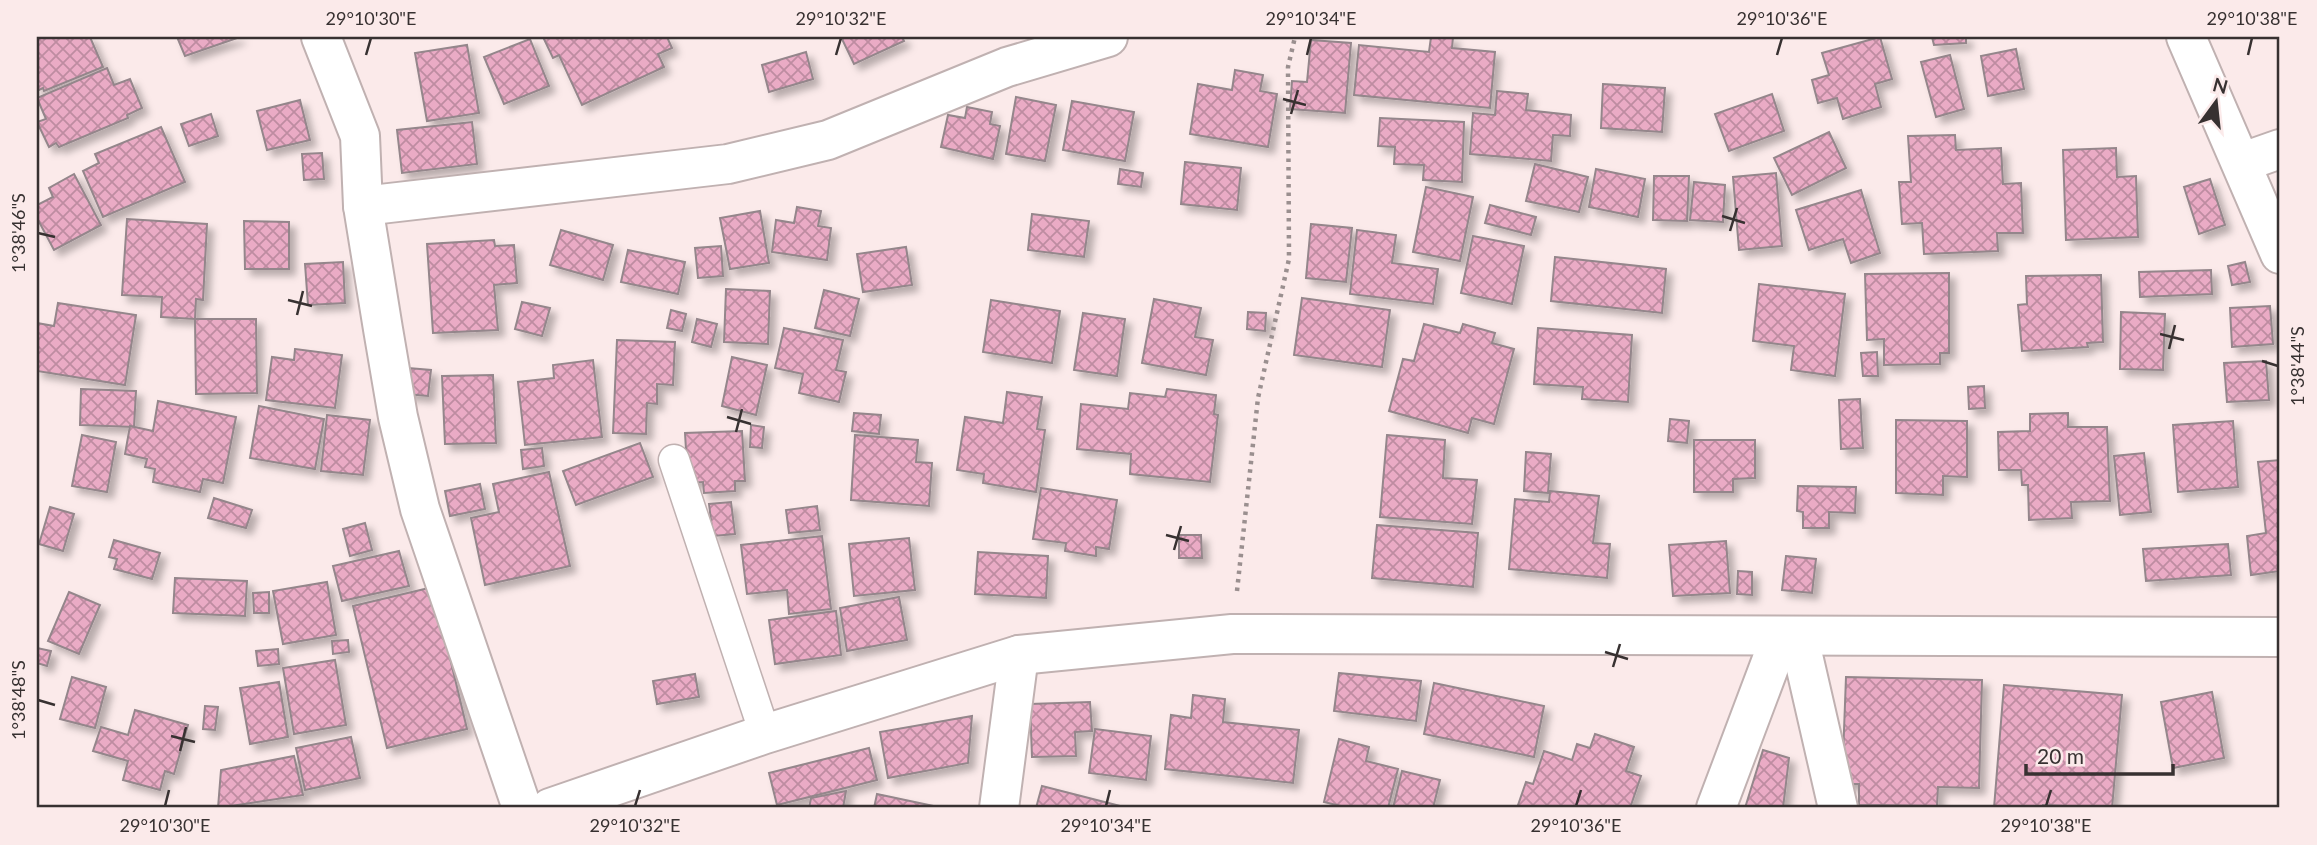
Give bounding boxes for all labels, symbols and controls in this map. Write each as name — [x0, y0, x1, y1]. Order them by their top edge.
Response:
text: 29°10'30"E — [326, 7, 416, 29]
text: 29°10'32"E — [796, 7, 886, 29]
text: 29°10'34"E — [1266, 7, 1356, 29]
text: 29°10'36"E — [1737, 7, 1827, 29]
text: 29°10'38"E — [2207, 7, 2297, 29]
north arrow — [2180, 66, 2250, 136]
text: N — [2210, 72, 2231, 98]
text: 1°38'46"S — [7, 193, 29, 273]
text: 1°38'44"S — [2286, 326, 2308, 406]
text: 1°38'48"S — [7, 660, 29, 740]
scale bar — [2026, 733, 2174, 777]
text: 20 m — [2037, 743, 2084, 768]
text: 29°10'30"E — [120, 814, 210, 836]
text: 29°10'32"E — [590, 814, 680, 836]
text: 29°10'34"E — [1061, 814, 1151, 836]
text: 29°10'36"E — [1531, 814, 1621, 836]
text: 29°10'38"E — [2001, 814, 2091, 836]

